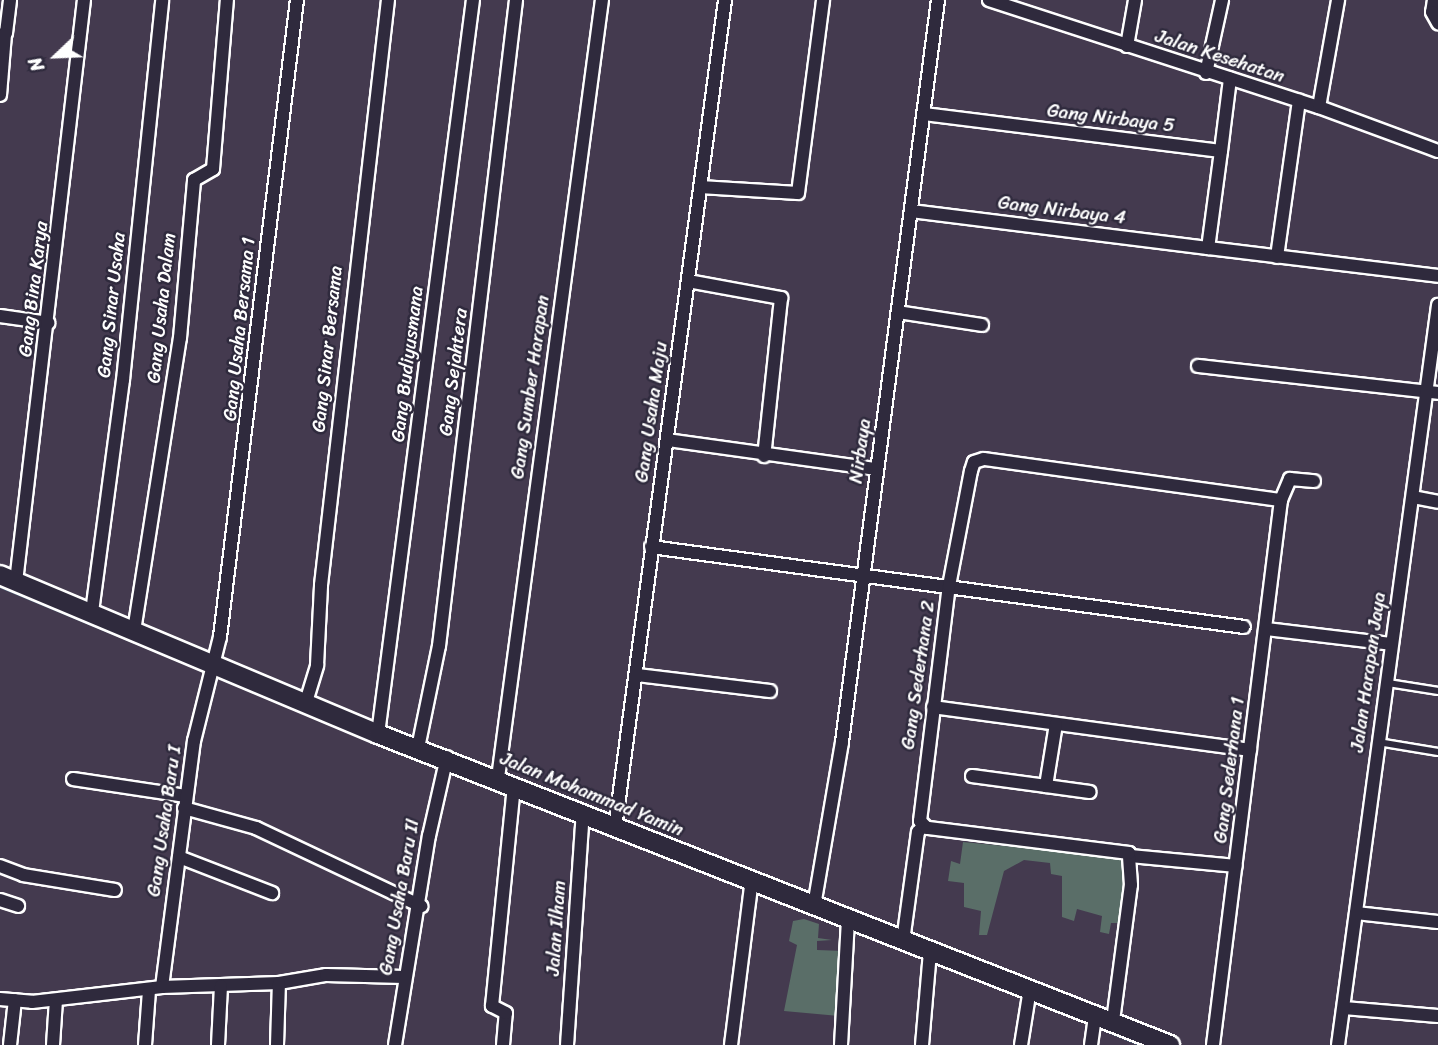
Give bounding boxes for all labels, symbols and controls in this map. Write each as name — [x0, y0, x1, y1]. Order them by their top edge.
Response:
north arrow — [21, 21, 91, 91]
street label: Jalan Kesehatan — [1152, 24, 1288, 88]
text: N — [18, 52, 54, 77]
street label: Gang Nirbaya 5 — [1046, 99, 1176, 137]
street label: Gang Nirbaya 4 — [997, 191, 1127, 229]
street label: Gang Bina Karya — [13, 220, 53, 358]
street label: Gang Sinar Usaha — [92, 231, 130, 379]
street label: Gang Usaha Dalam — [142, 231, 180, 385]
street label: Gang Usaha Bersama 1 — [218, 235, 260, 423]
street label: Gang Sinar Bersama — [307, 264, 347, 434]
street label: Gang Budiyusmana — [386, 286, 428, 442]
street label: Gang Sumber Harapan — [506, 293, 554, 481]
street label: Gang Sejahtera — [434, 307, 472, 437]
street label: Gang Usaha Maju — [630, 340, 672, 484]
street label: Nirbaya — [844, 417, 876, 485]
street label: Jalan Harapan Jaya — [1345, 590, 1391, 754]
street label: Gang Sederhana 2 — [896, 599, 940, 751]
street label: Gang Sederhana 1 — [1209, 695, 1249, 845]
street label: Gang Usaha Baru I — [142, 743, 186, 899]
street label: Jalan Mohammad Yamin — [497, 747, 687, 841]
street label: Gang Usaha Baru II — [374, 817, 424, 977]
street label: Jalan Ilham — [541, 880, 571, 976]

